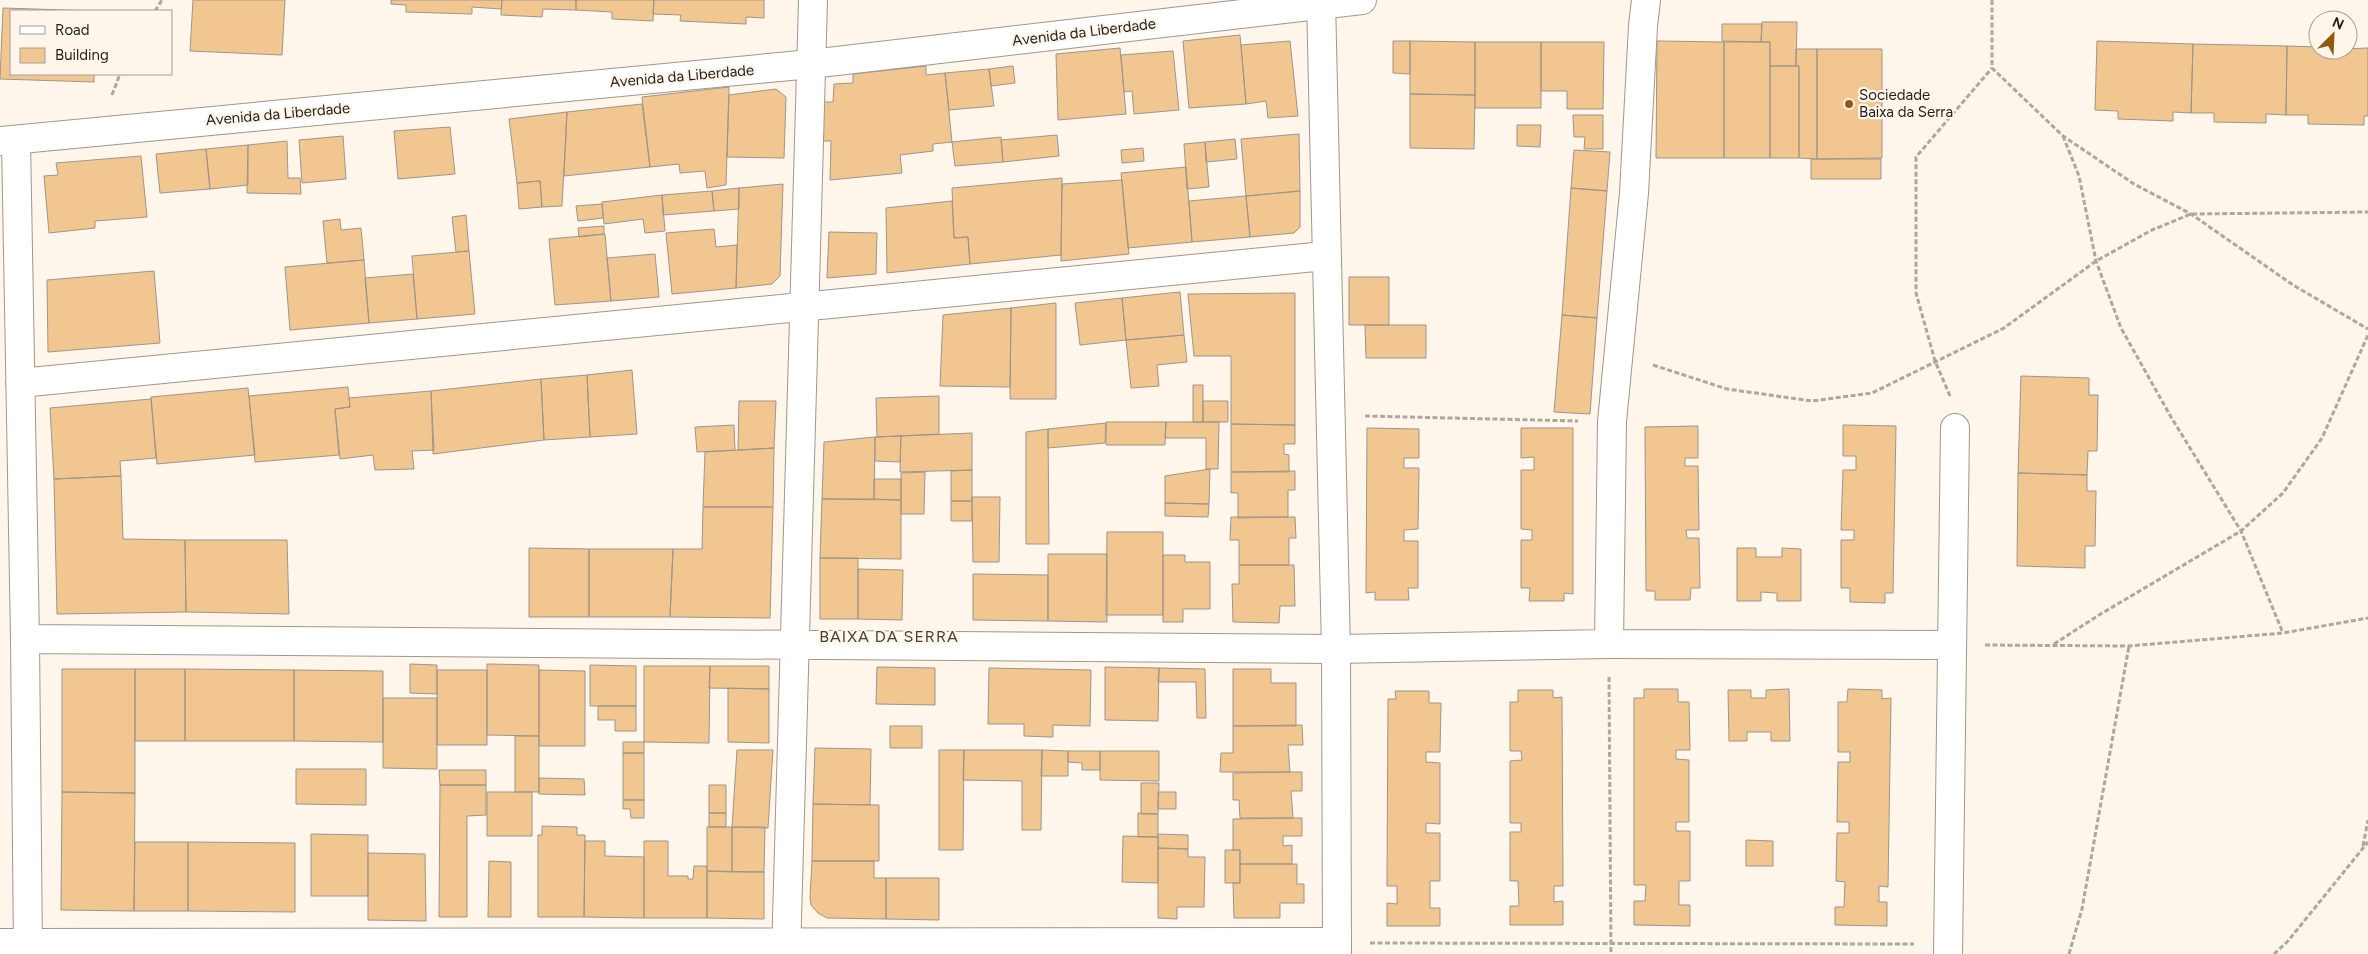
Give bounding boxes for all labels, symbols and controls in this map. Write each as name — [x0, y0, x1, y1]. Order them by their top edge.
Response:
legend — [10, 10, 172, 75]
north arrow — [2308, 10, 2358, 60]
street label: Avenida da Liberdade — [1011, 14, 1157, 50]
text: N — [2330, 14, 2346, 34]
text: Road — [55, 21, 90, 39]
text: Building — [55, 46, 109, 64]
street label: Avenida da Liberdade — [609, 61, 755, 91]
place label: Sociedade Baixa da Serra — [1859, 86, 1953, 121]
marker: Sociedade Baixa da Serra — [1843, 98, 1855, 110]
street label: Avenida da Liberdade — [205, 99, 351, 129]
district label: BAIXA DA SERRA — [819, 627, 959, 646]

